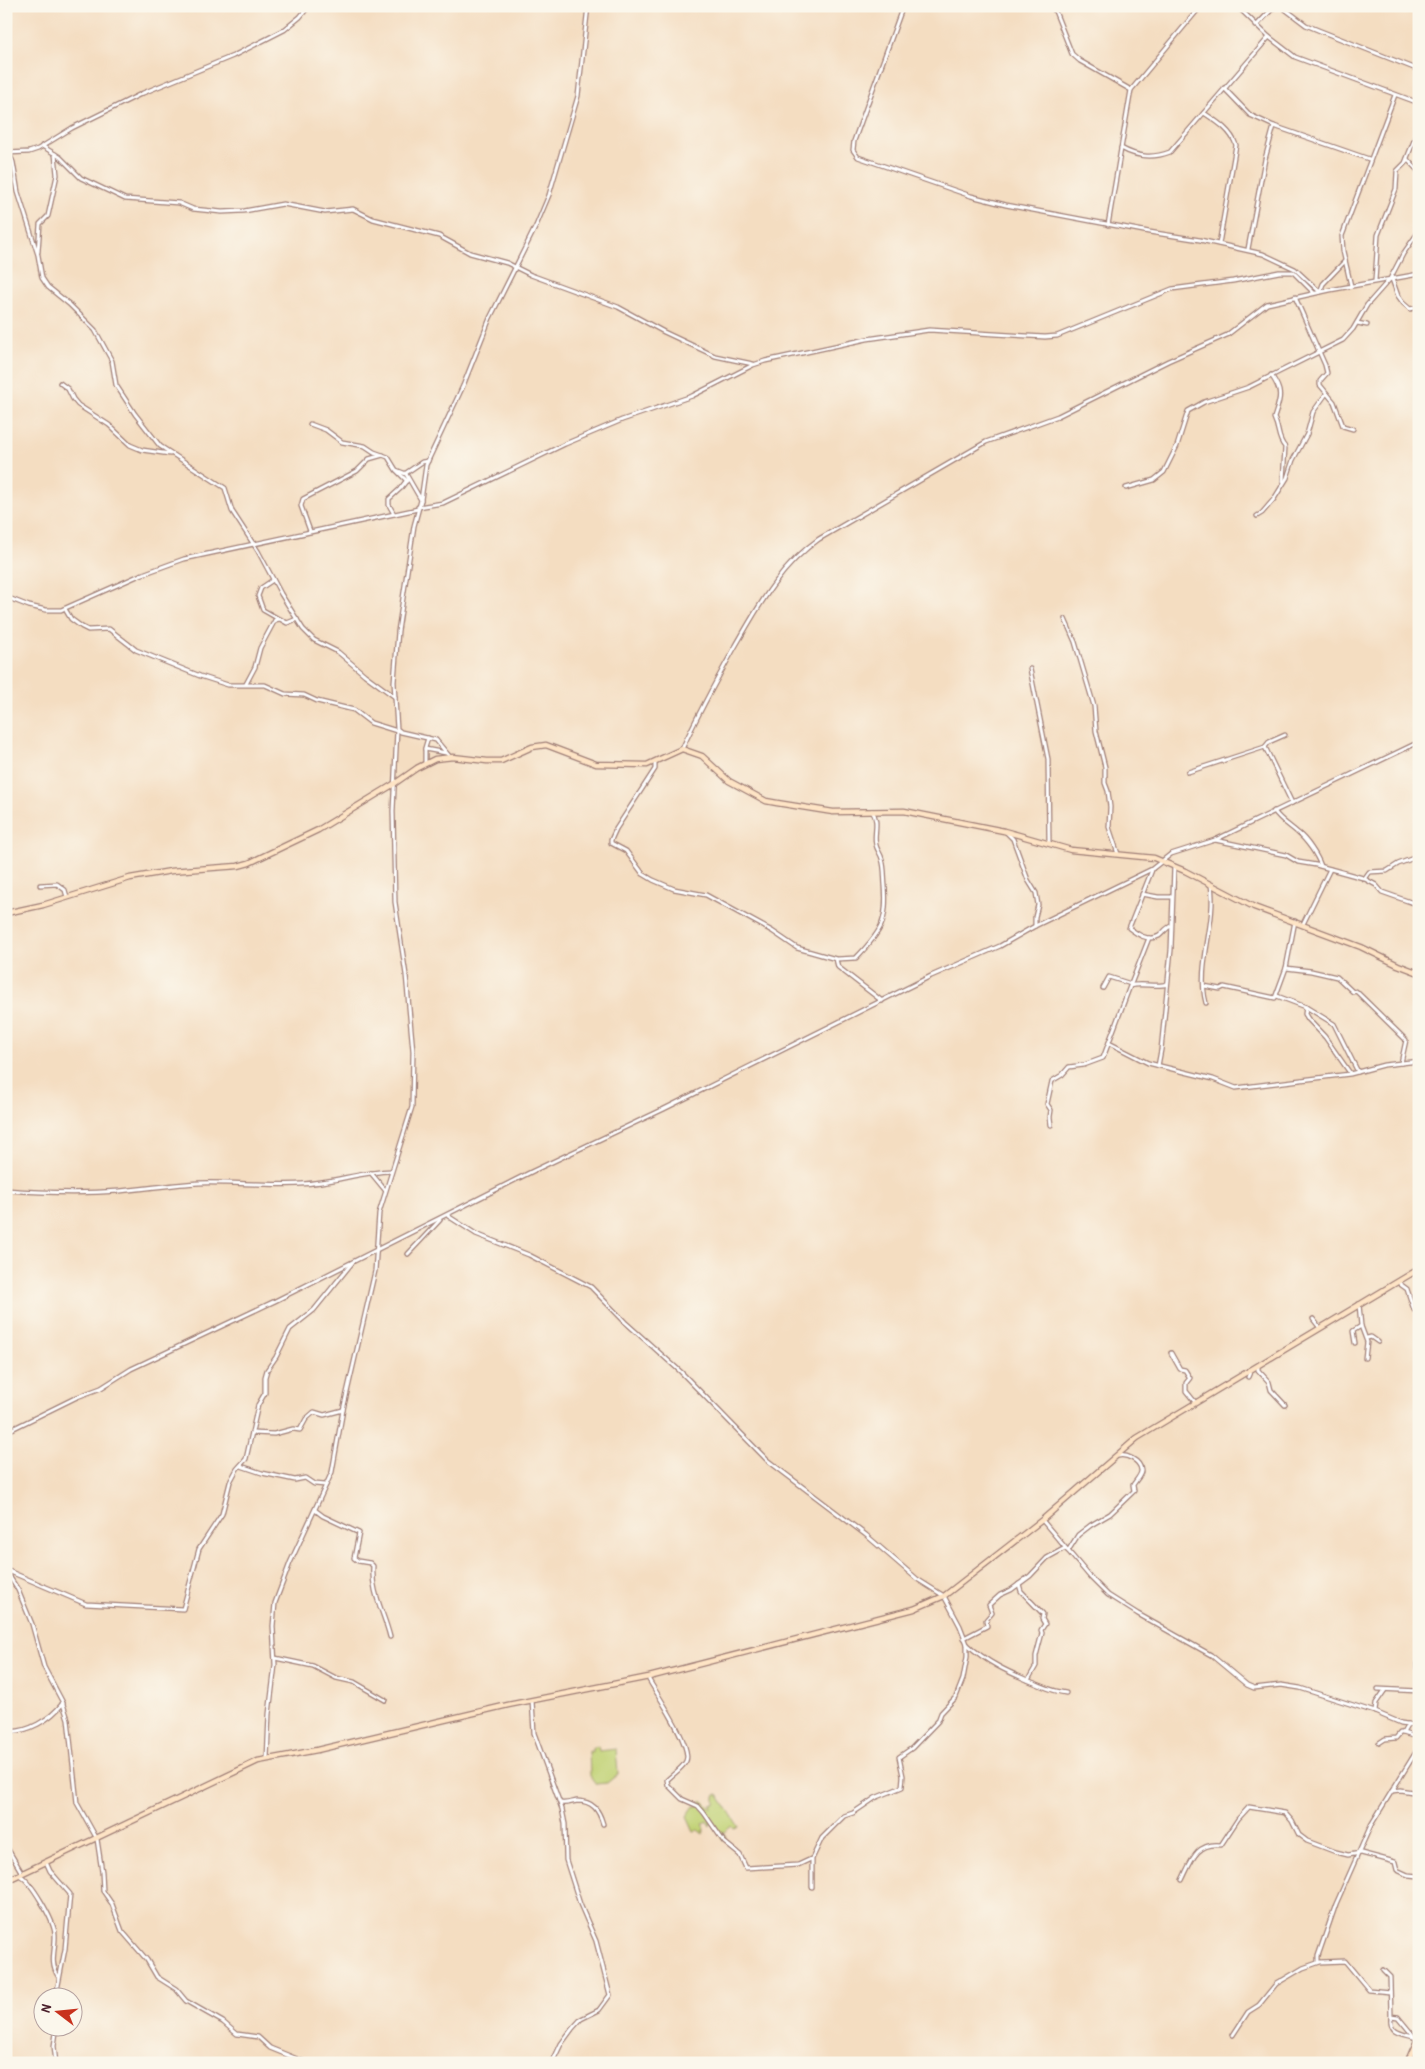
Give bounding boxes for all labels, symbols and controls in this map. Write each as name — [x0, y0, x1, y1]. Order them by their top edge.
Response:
north arrow — [32, 1986, 82, 2036]
text: N — [35, 2002, 55, 2014]

